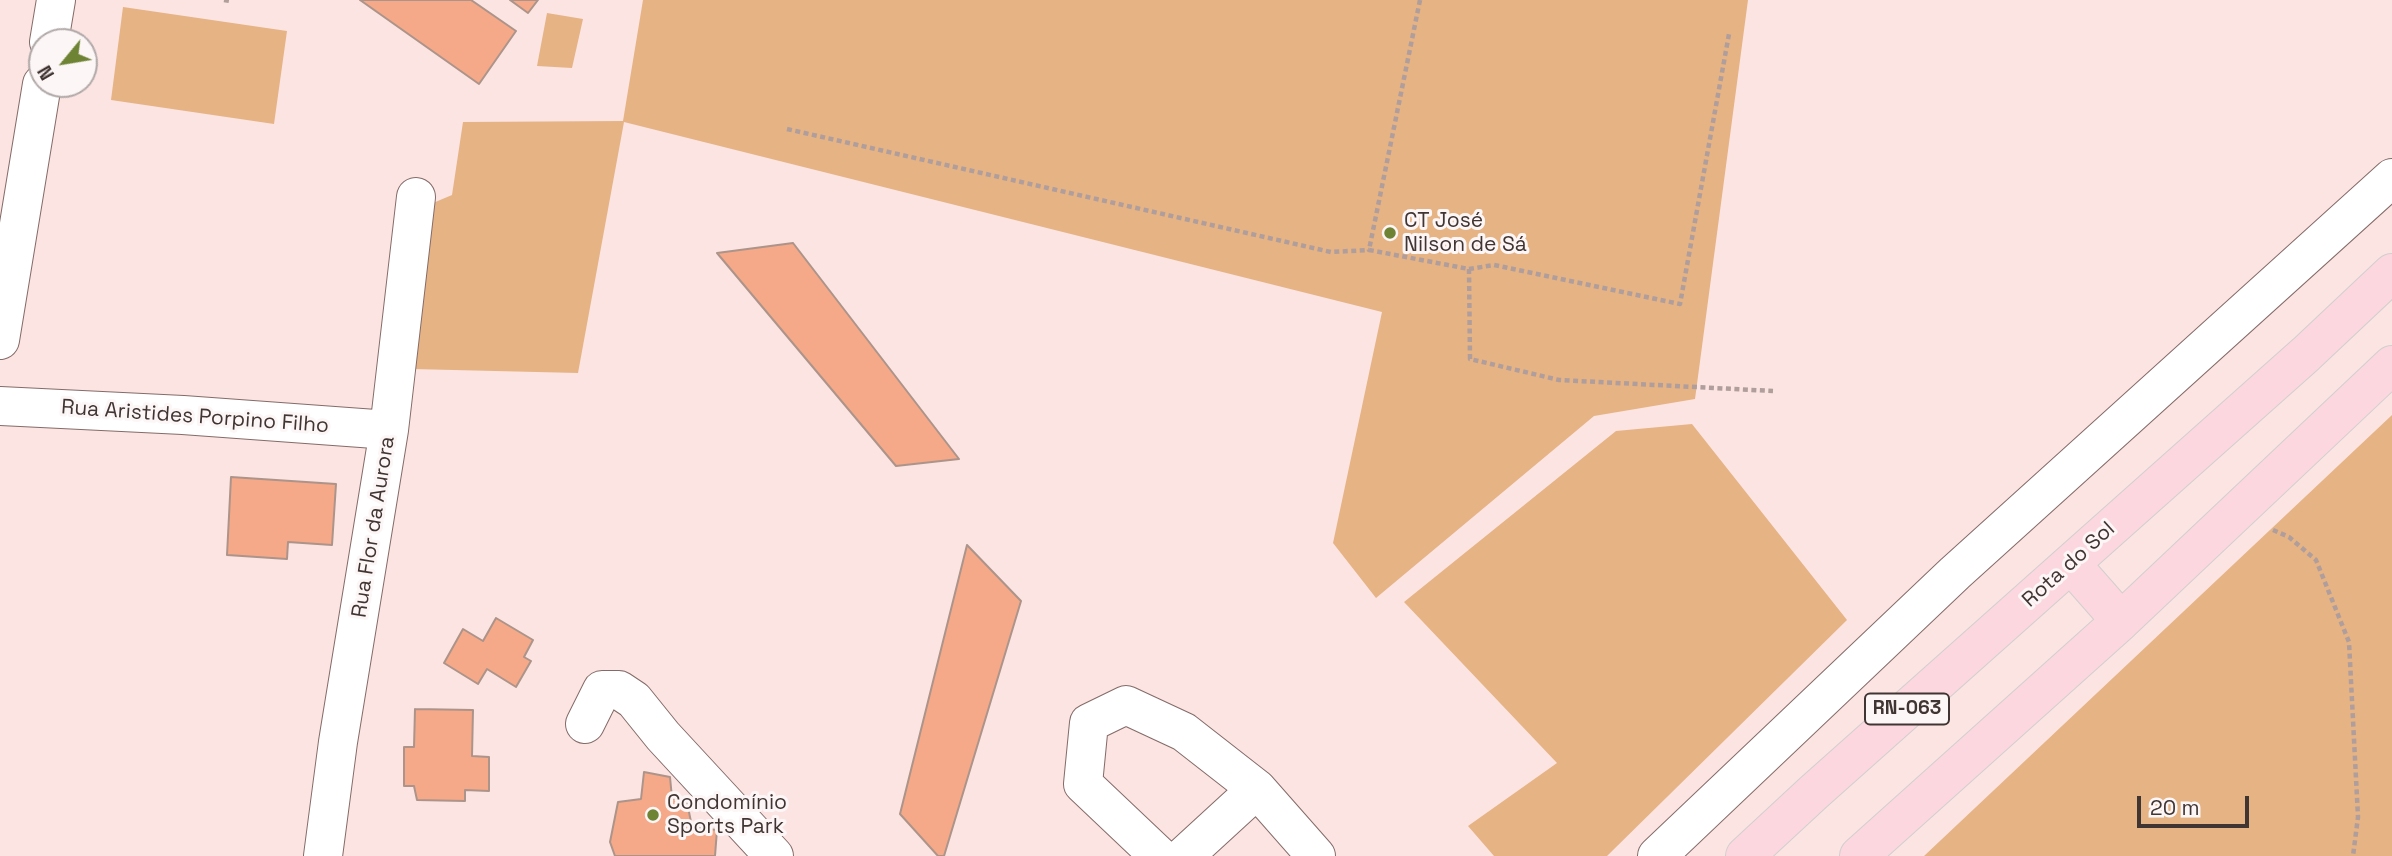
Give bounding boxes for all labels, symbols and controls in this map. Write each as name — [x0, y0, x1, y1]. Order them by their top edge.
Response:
north arrow — [28, 28, 98, 98]
text: N — [32, 61, 60, 85]
place label: CT José Nilson de Sá — [1404, 208, 1527, 258]
marker: CT José Nilson de Sá — [1382, 225, 1398, 241]
street label: Rua Aristides Porpino Filho — [60, 395, 330, 439]
street label: Rua Flor da Aurora — [347, 434, 401, 620]
street label: Rota do Sol — [2018, 517, 2120, 613]
road number: RN-063 — [1865, 694, 1949, 724]
scale bar — [2140, 782, 2252, 826]
place label: Condomínio Sports Park — [667, 790, 787, 840]
text: 20 m — [2150, 794, 2200, 821]
marker: Condomínio Sports Park — [645, 807, 661, 823]

